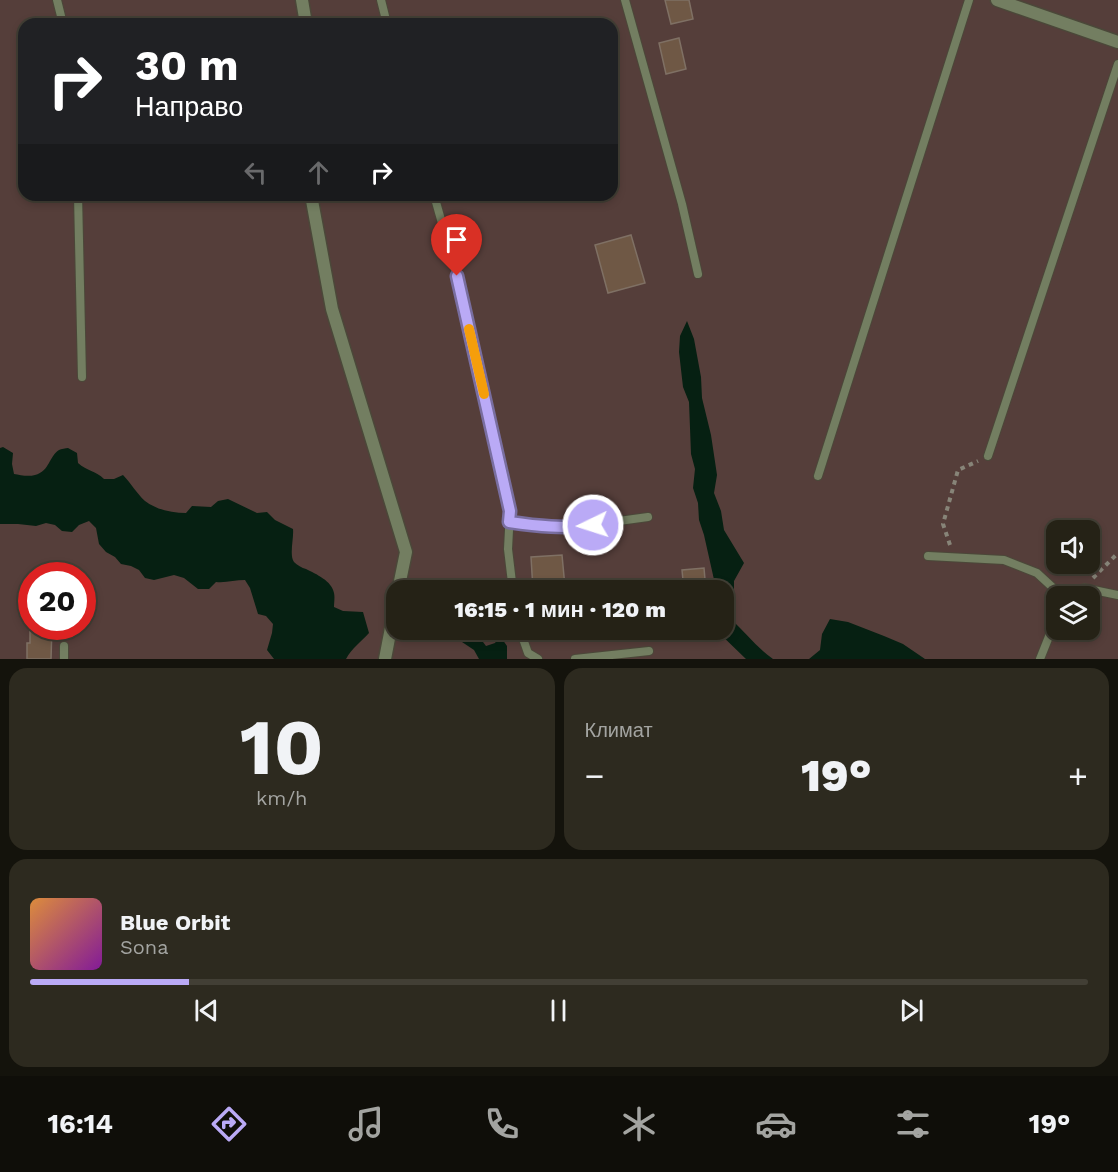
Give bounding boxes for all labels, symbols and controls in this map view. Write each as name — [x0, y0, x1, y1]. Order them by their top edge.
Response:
text: 30 m — [135, 41, 239, 90]
icon: right — [36, 42, 114, 120]
text: Направо — [135, 91, 243, 123]
icon: left — [239, 156, 272, 189]
icon: ahead — [302, 156, 335, 189]
icon: right — [365, 156, 398, 189]
pin — [431, 214, 482, 276]
icon: arrive — [440, 223, 473, 256]
position arrow — [561, 493, 625, 557]
map controls — [1046, 520, 1100, 640]
button: sound — [1046, 520, 1100, 574]
speed limit sign: 20 — [18, 562, 96, 640]
button: layers — [1046, 586, 1100, 640]
text: 16:15 · 1 мин · 120 m — [454, 597, 666, 622]
text: 10 — [240, 701, 324, 793]
text: Климат — [585, 718, 653, 742]
text: 19° — [801, 749, 872, 802]
text: − — [585, 756, 604, 795]
text: + — [1068, 756, 1088, 795]
text: km/h — [256, 786, 308, 810]
text: Blue Orbit — [120, 910, 230, 935]
text: Sona — [120, 935, 169, 959]
icon: previous — [190, 994, 223, 1027]
icon: pause — [542, 994, 575, 1027]
icon: next — [895, 994, 928, 1027]
icon: directions — [208, 1103, 250, 1145]
icon: music — [345, 1103, 387, 1145]
icon: phone — [481, 1103, 523, 1145]
icon: climate — [618, 1103, 660, 1145]
icon: car — [755, 1103, 797, 1145]
icon: filters — [892, 1103, 934, 1145]
text: 16:14 — [47, 1108, 113, 1140]
text: 19° — [1029, 1108, 1070, 1140]

